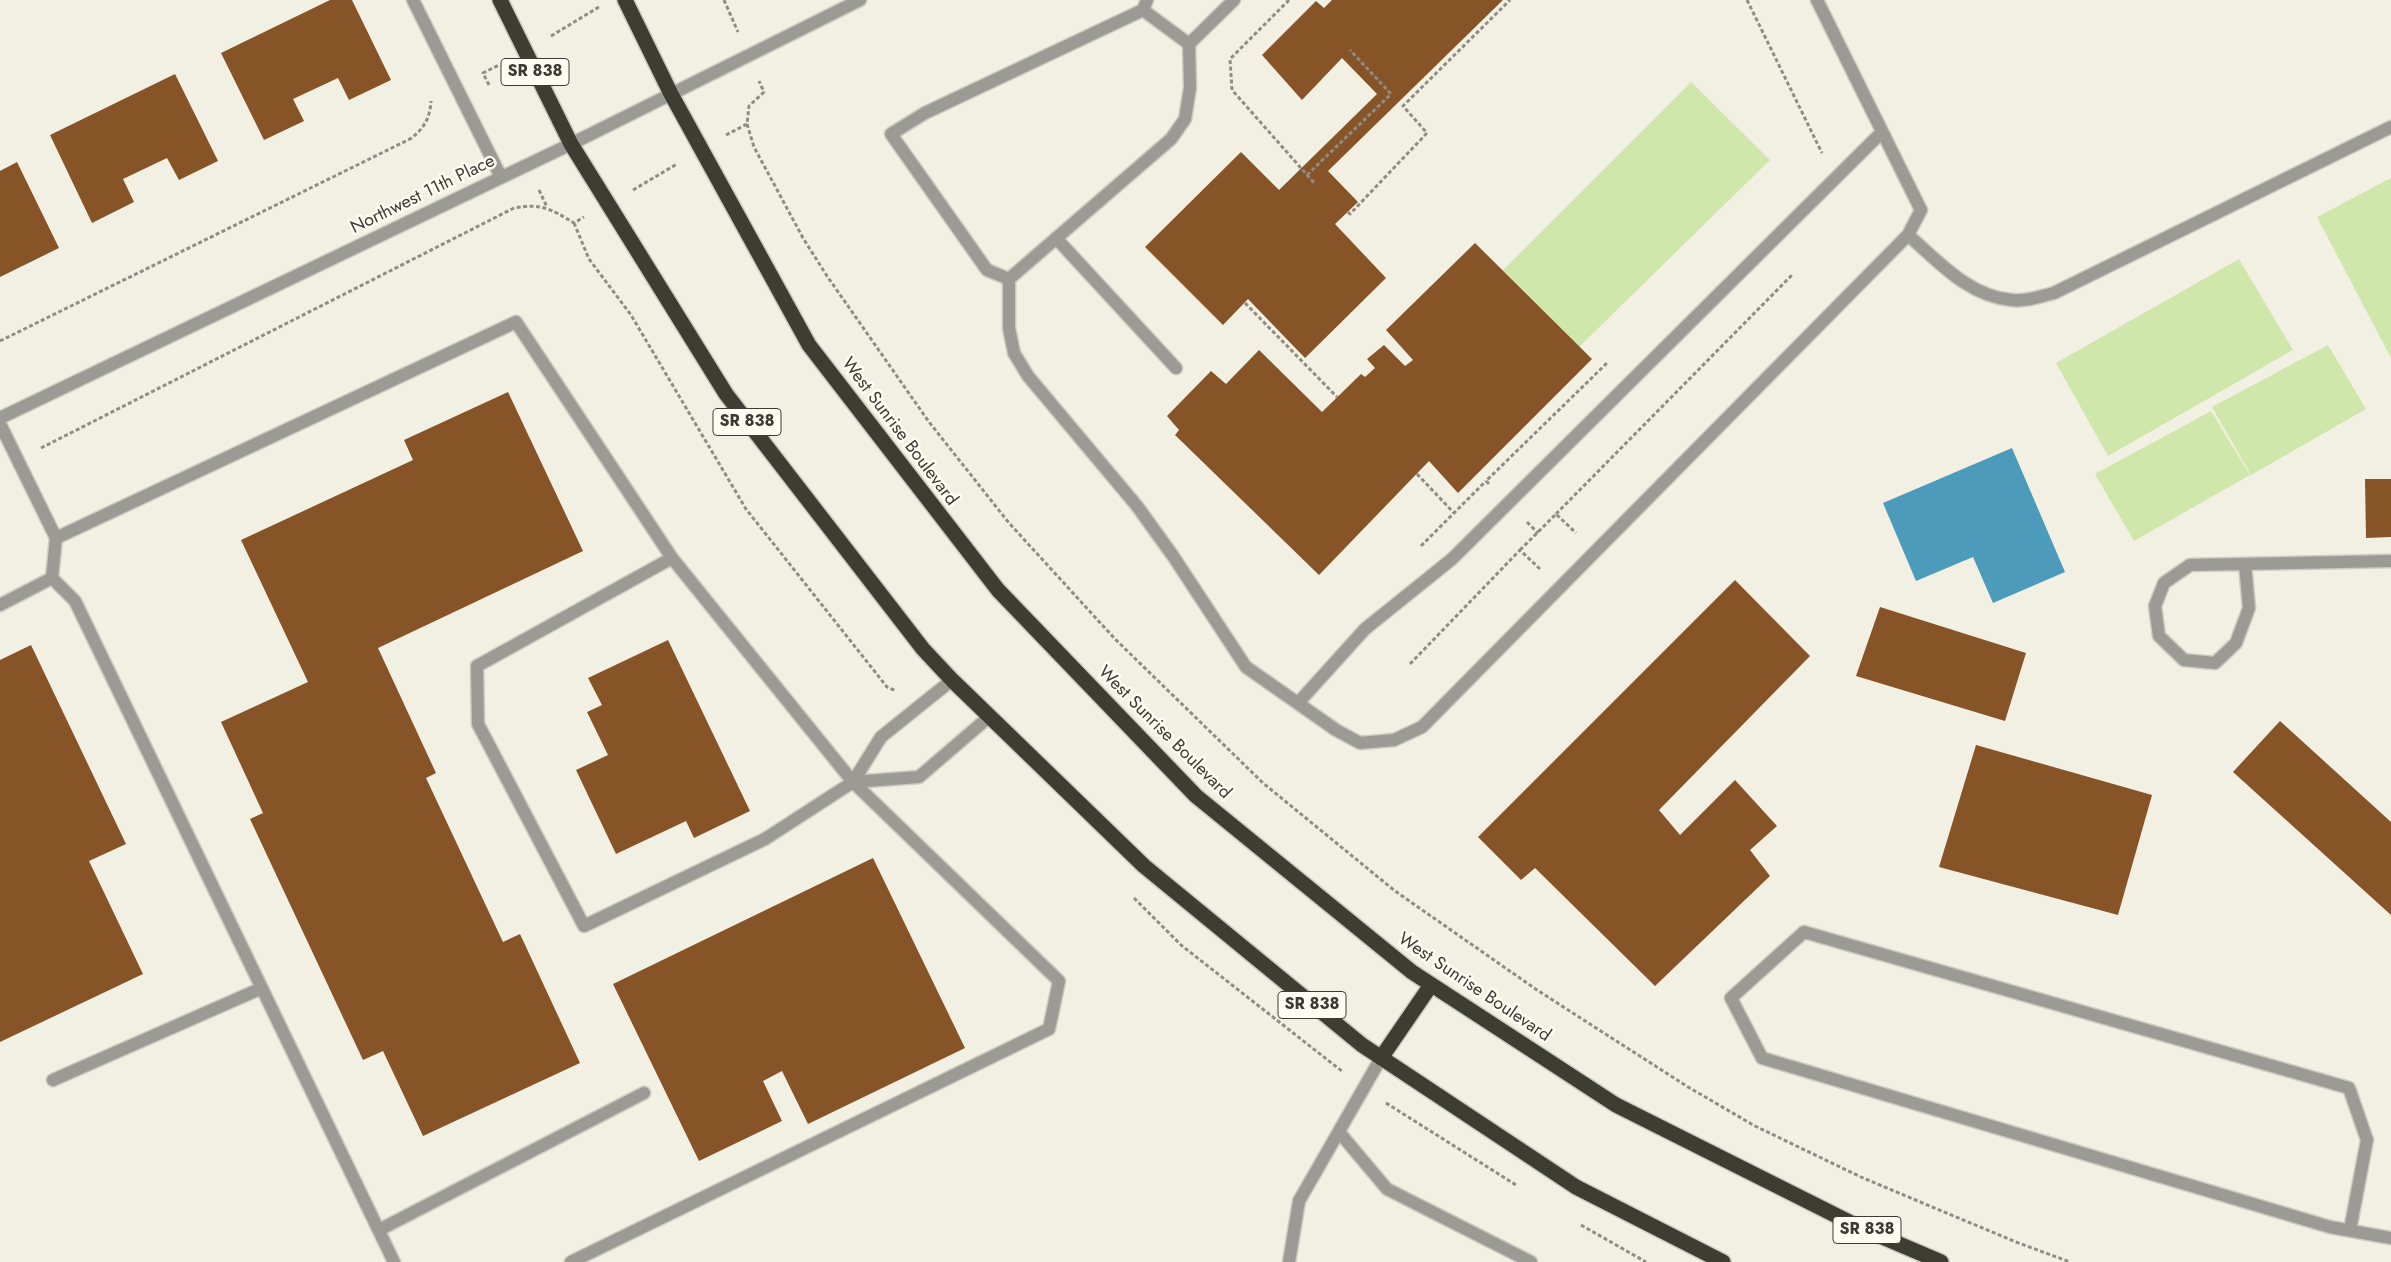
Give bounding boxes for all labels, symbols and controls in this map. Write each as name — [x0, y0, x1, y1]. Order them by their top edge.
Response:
road number: SR 838 — [501, 58, 569, 86]
street label: Northwest 11th Place — [347, 151, 499, 239]
street label: West Sunrise Boulevard — [836, 354, 962, 510]
road number: SR 838 — [713, 408, 781, 436]
street label: West Sunrise Boulevard — [1093, 662, 1235, 804]
street label: West Sunrise Boulevard — [1393, 929, 1555, 1047]
road number: SR 838 — [1278, 992, 1346, 1018]
road number: SR 838 — [1833, 1216, 1901, 1244]

